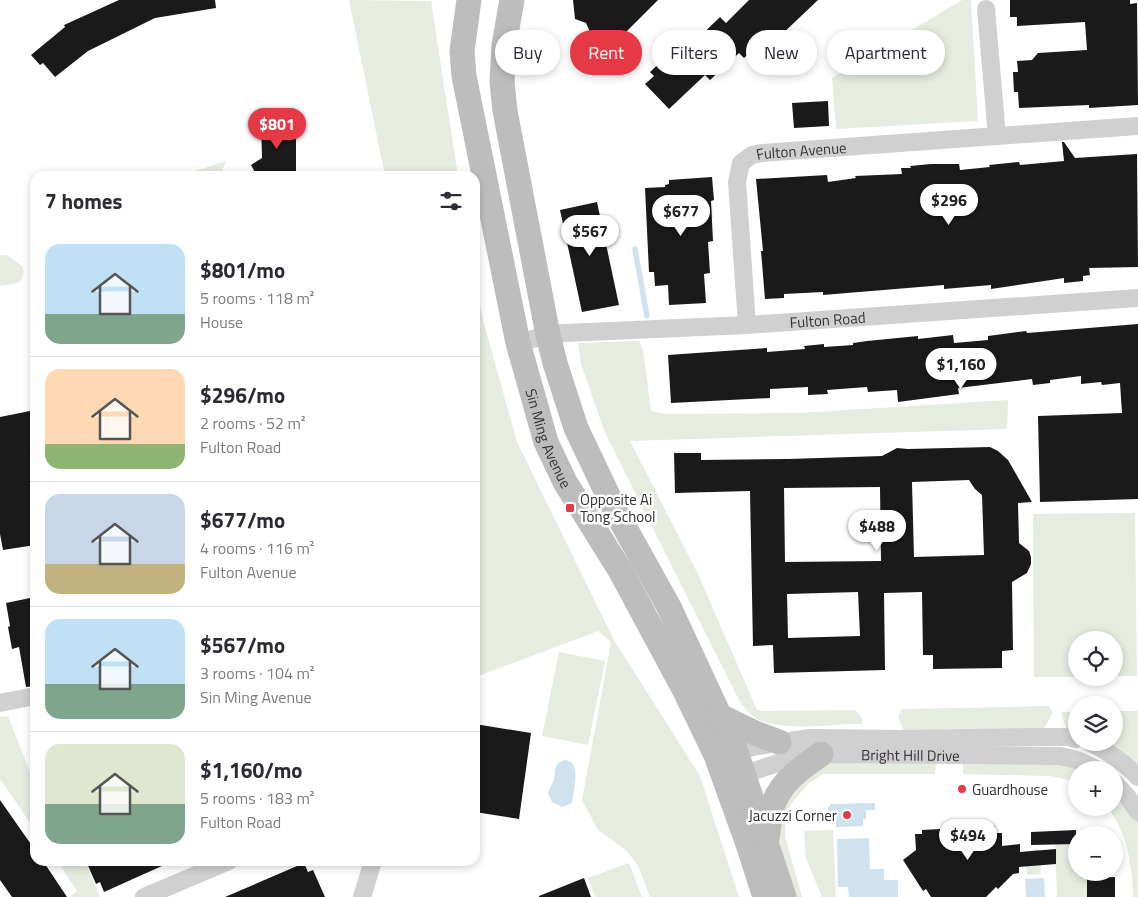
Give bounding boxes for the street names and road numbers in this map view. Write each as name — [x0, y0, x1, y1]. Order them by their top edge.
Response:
street label: Fulton Avenue — [754, 135, 847, 165]
street label: Fulton Road — [789, 305, 866, 334]
street label: Sin Ming Avenue — [520, 386, 578, 493]
street label: Bright Hill Drive — [861, 743, 960, 767]

